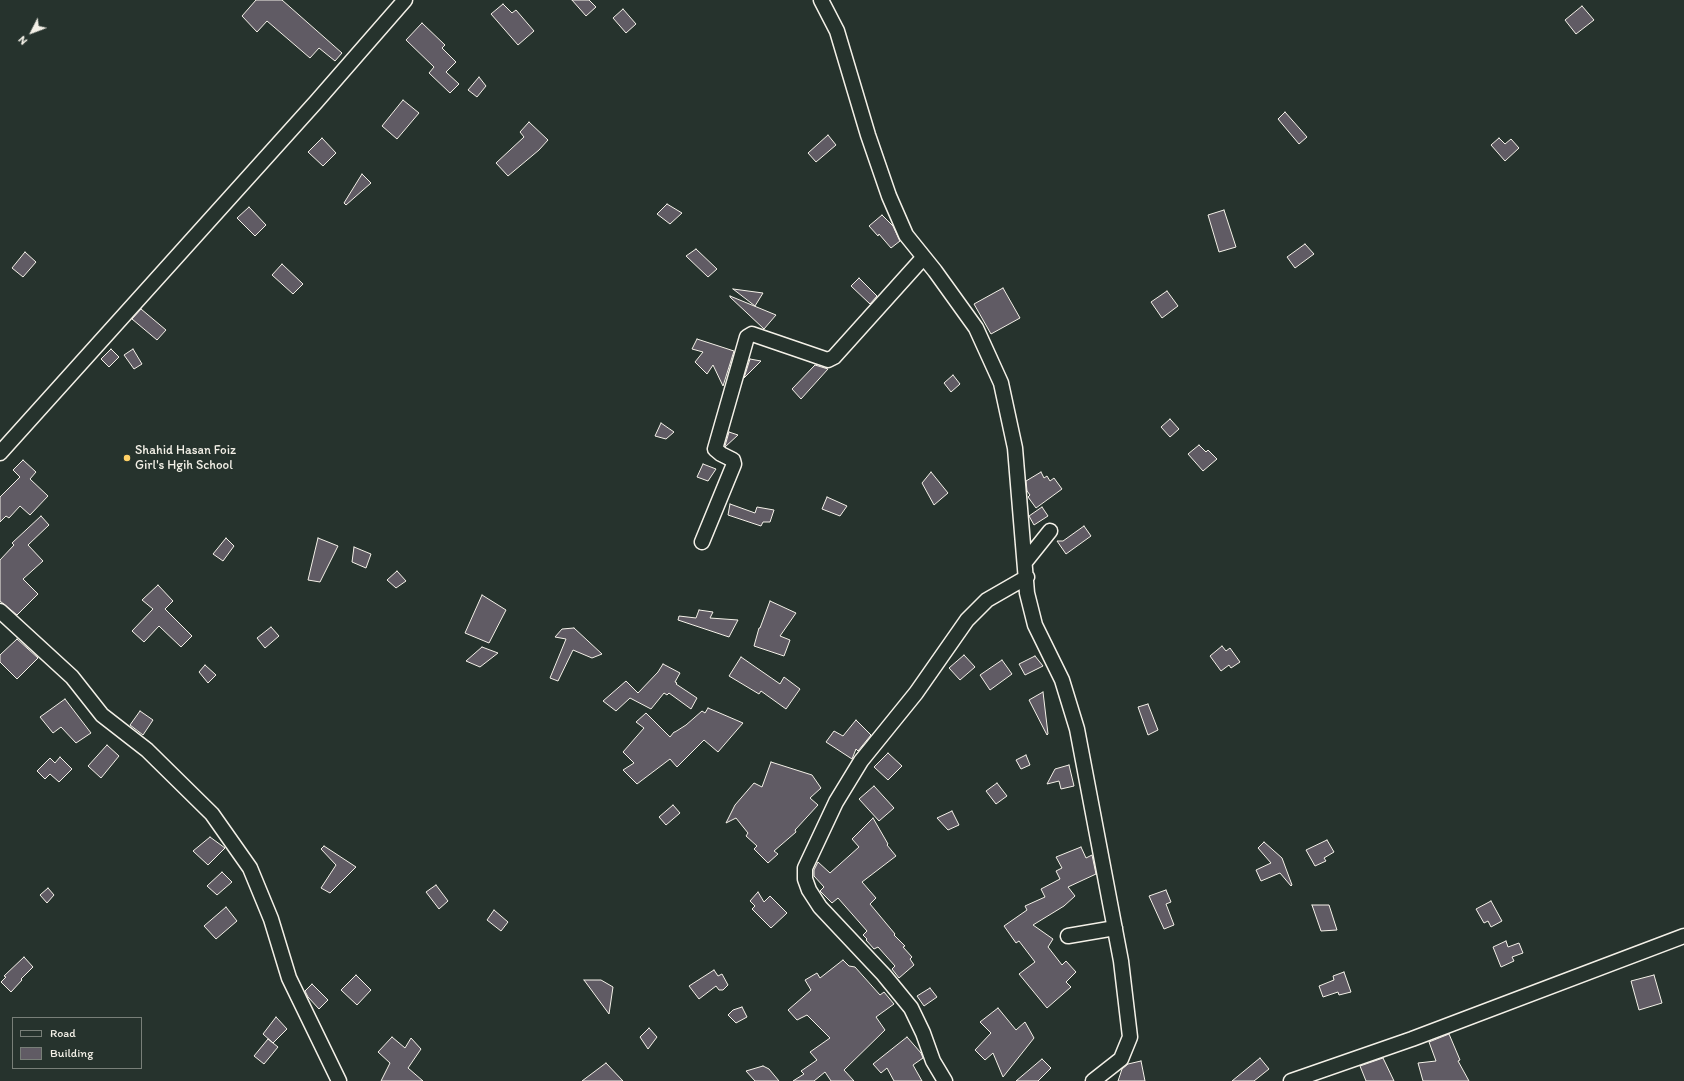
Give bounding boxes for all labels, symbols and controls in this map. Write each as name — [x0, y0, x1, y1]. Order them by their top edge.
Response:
north arrow — [12, 12, 52, 52]
text: N — [15, 33, 30, 47]
place label: Shahid Hasan Foiz Girl's Hgih School — [135, 443, 236, 474]
marker: Shahid Hasan Foiz Girl's Hgih School — [122, 453, 132, 463]
legend — [12, 1017, 142, 1069]
text: Road — [50, 1026, 76, 1040]
text: Building — [50, 1046, 93, 1060]

